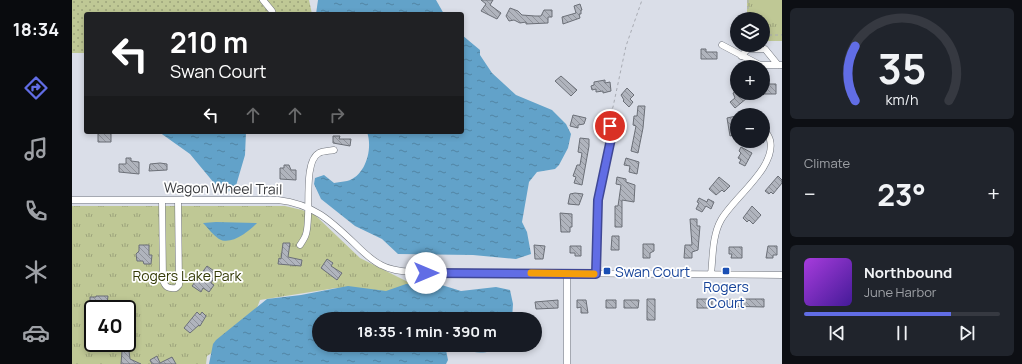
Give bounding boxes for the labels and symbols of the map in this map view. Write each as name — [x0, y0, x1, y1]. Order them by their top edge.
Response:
pin — [593, 109, 627, 143]
street label: Wagon Wheel Trail — [164, 177, 282, 199]
position arrow — [405, 252, 447, 294]
place label: Swan Court — [615, 262, 691, 281]
park label: Rogers Lake Park — [132, 266, 243, 285]
marker: Swan Court — [602, 266, 612, 276]
marker: Rogers Court — [721, 266, 731, 276]
place label: Rogers Court — [703, 277, 749, 312]
speed limit sign: 40 — [84, 300, 136, 352]

